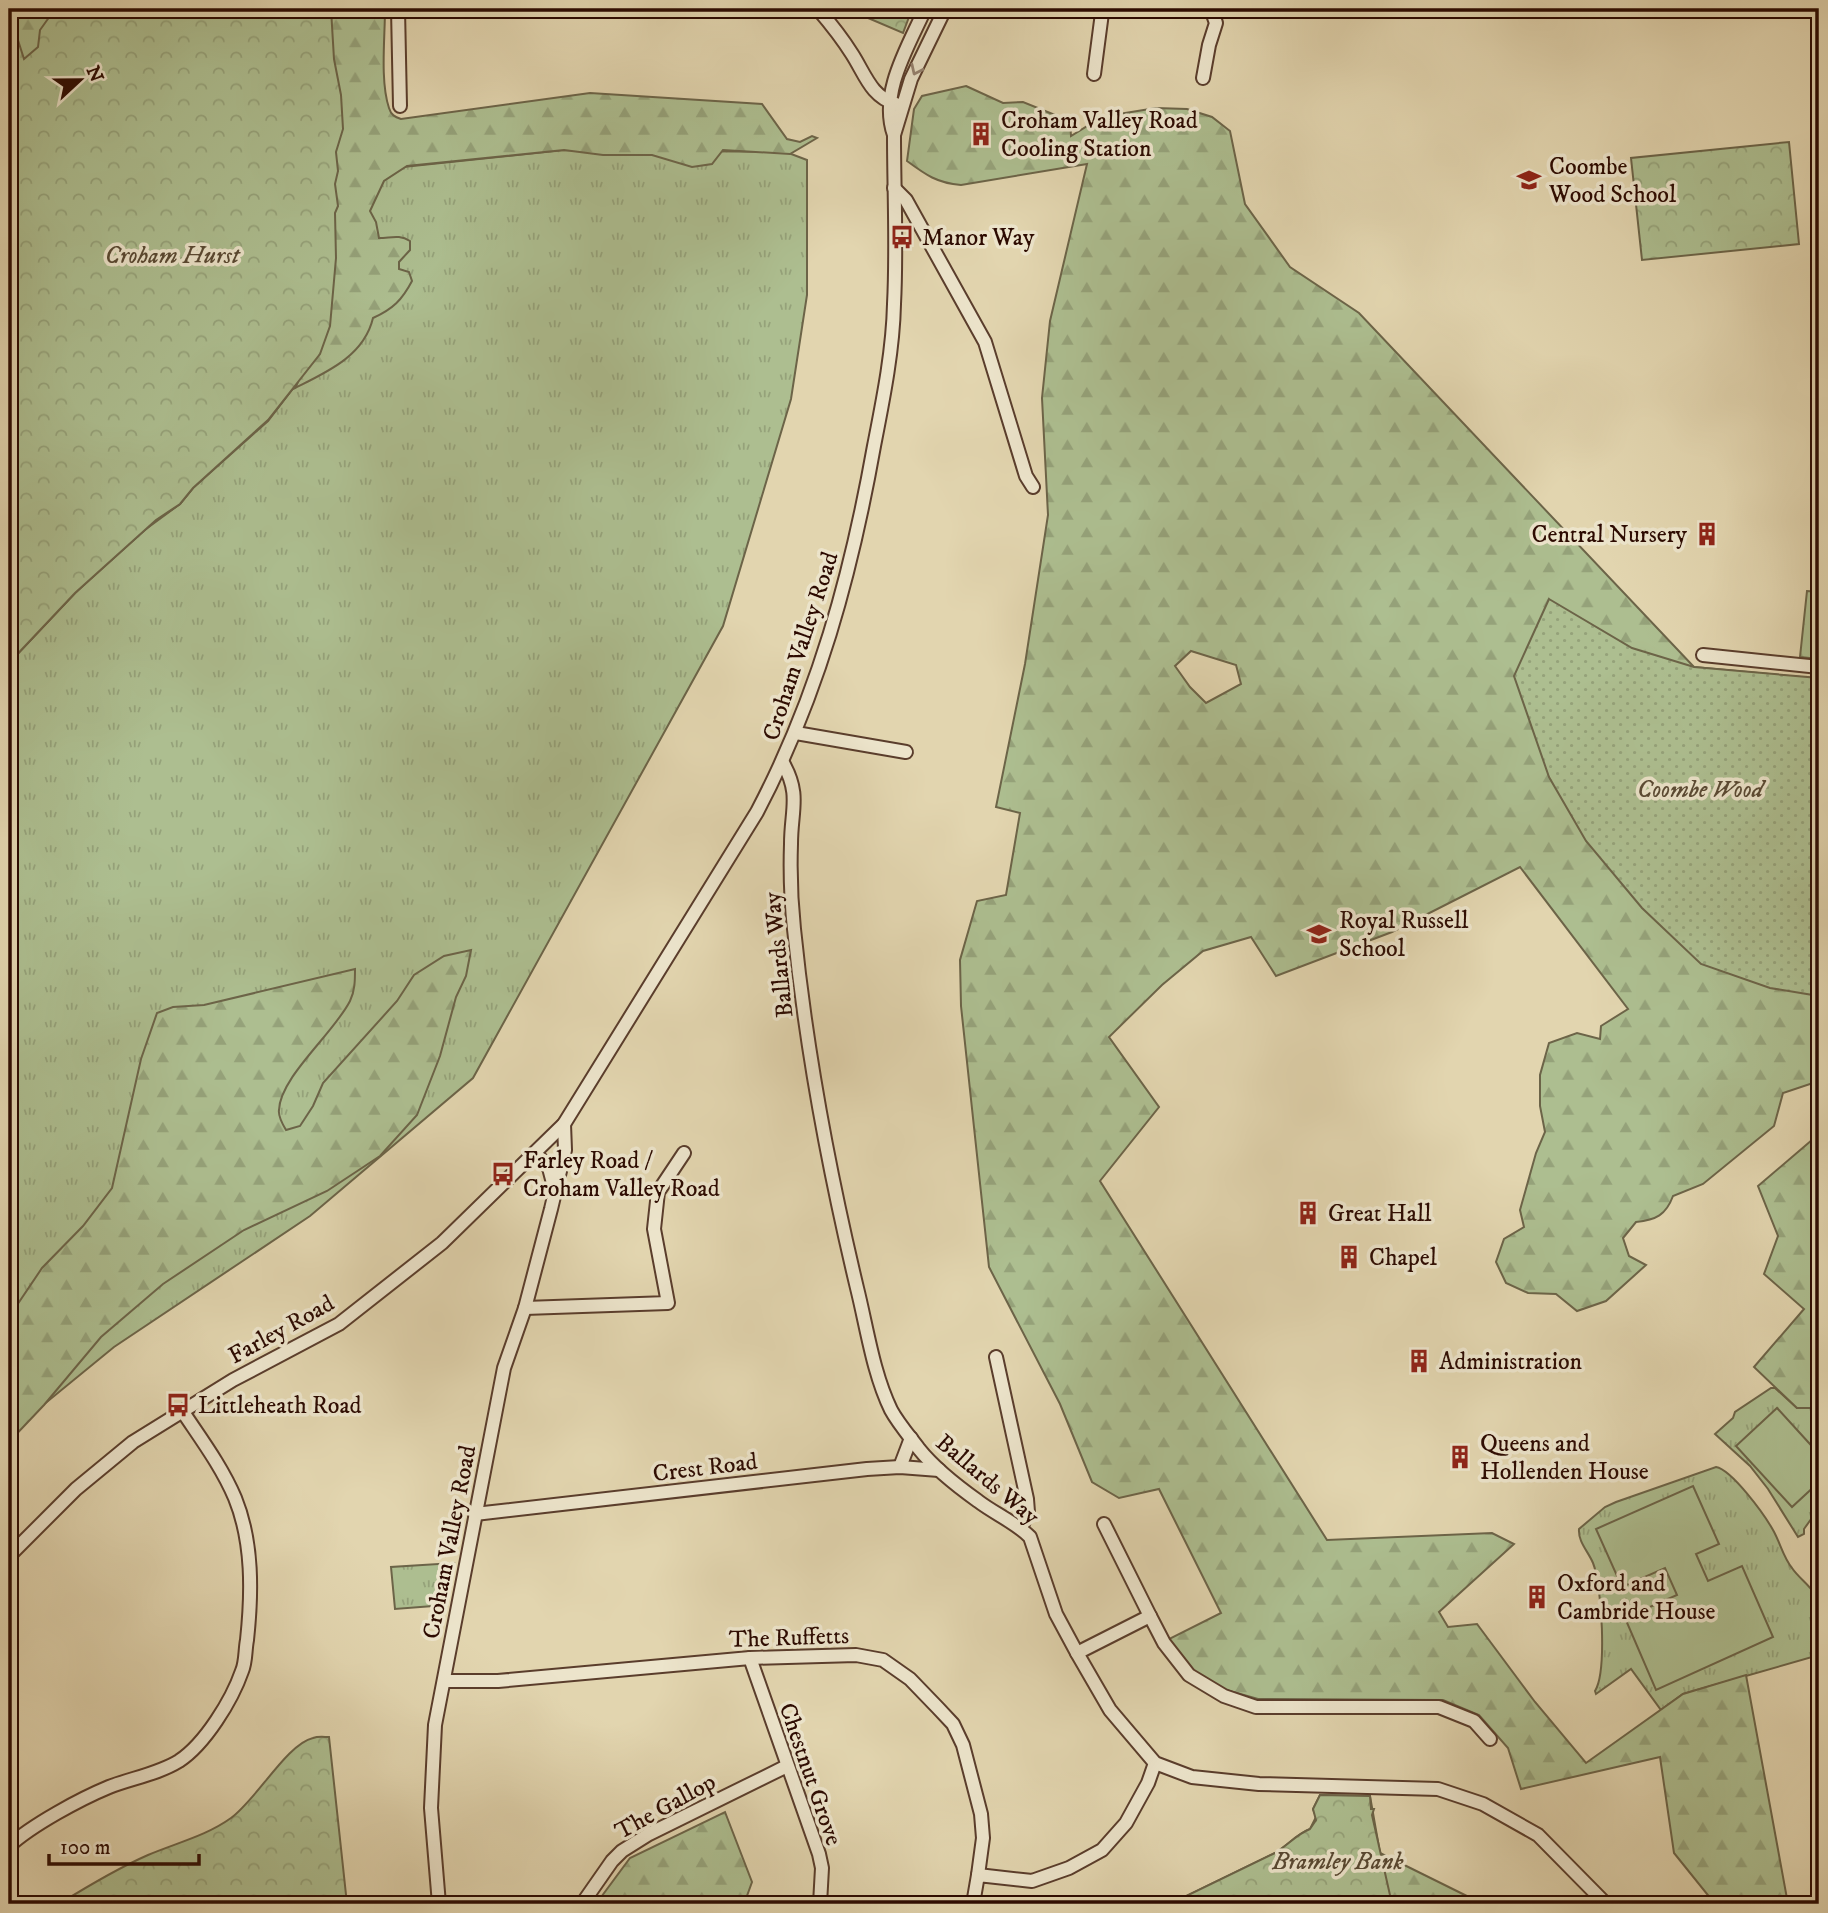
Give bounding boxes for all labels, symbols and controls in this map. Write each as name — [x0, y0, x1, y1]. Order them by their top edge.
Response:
north arrow — [46, 46, 116, 116]
text: N — [81, 63, 108, 86]
one-way arrow — [910, 63, 924, 75]
place label: Croham Valley Road Cooling Station — [1001, 106, 1198, 164]
building icon: Croham Valley Road Cooling Station — [967, 120, 995, 148]
place label: Coombe Wood School — [1548, 152, 1677, 210]
school or university icon: Coombe Wood School — [1515, 166, 1543, 194]
bus stop icon: Manor Way — [888, 223, 916, 251]
place label: Manor Way — [922, 223, 1035, 253]
park label: Croham Hurst — [105, 241, 241, 271]
place label: Central Nursery — [1532, 520, 1688, 550]
building icon: Central Nursery — [1693, 520, 1721, 548]
street label: Croham Valley Road — [756, 548, 846, 744]
park label: Coombe Wood — [1637, 775, 1767, 805]
street label: Ballards Way — [757, 890, 800, 1019]
place label: Royal Russell School — [1339, 906, 1469, 964]
school or university icon: Royal Russell School — [1305, 920, 1333, 948]
place label: Farley Road / Croham Valley Road — [523, 1146, 720, 1204]
bus stop icon: Farley Road / Croham Valley Road — [489, 1160, 517, 1188]
building icon: Great Hall — [1294, 1199, 1322, 1227]
place label: Great Hall — [1328, 1199, 1432, 1229]
building icon: Chapel — [1335, 1243, 1363, 1271]
place label: Chapel — [1369, 1243, 1438, 1273]
street label: Farley Road — [223, 1289, 340, 1371]
building icon: Administration — [1405, 1347, 1433, 1375]
place label: Administration — [1439, 1347, 1583, 1377]
bus stop icon: Littleheath Road — [164, 1391, 192, 1419]
place label: Littleheath Road — [198, 1391, 362, 1421]
street label: Ballards Way — [929, 1428, 1046, 1532]
place label: Queens and Hollenden House — [1480, 1429, 1649, 1487]
street label: Croham Valley Road — [416, 1443, 483, 1642]
building icon: Queens and Hollenden House — [1446, 1443, 1474, 1471]
street label: Crest Road — [651, 1447, 759, 1489]
place label: Oxford and Cambride House — [1557, 1569, 1715, 1627]
building icon: Oxford and Cambride House — [1523, 1583, 1551, 1611]
street label: The Ruffetts — [729, 1621, 850, 1655]
street label: Chestnut Grove — [772, 1699, 848, 1850]
street label: The Gallop — [610, 1767, 721, 1847]
scale bar — [49, 1822, 200, 1866]
text: 100 m — [60, 1835, 111, 1861]
park label: Bramley Bank — [1272, 1847, 1403, 1877]

